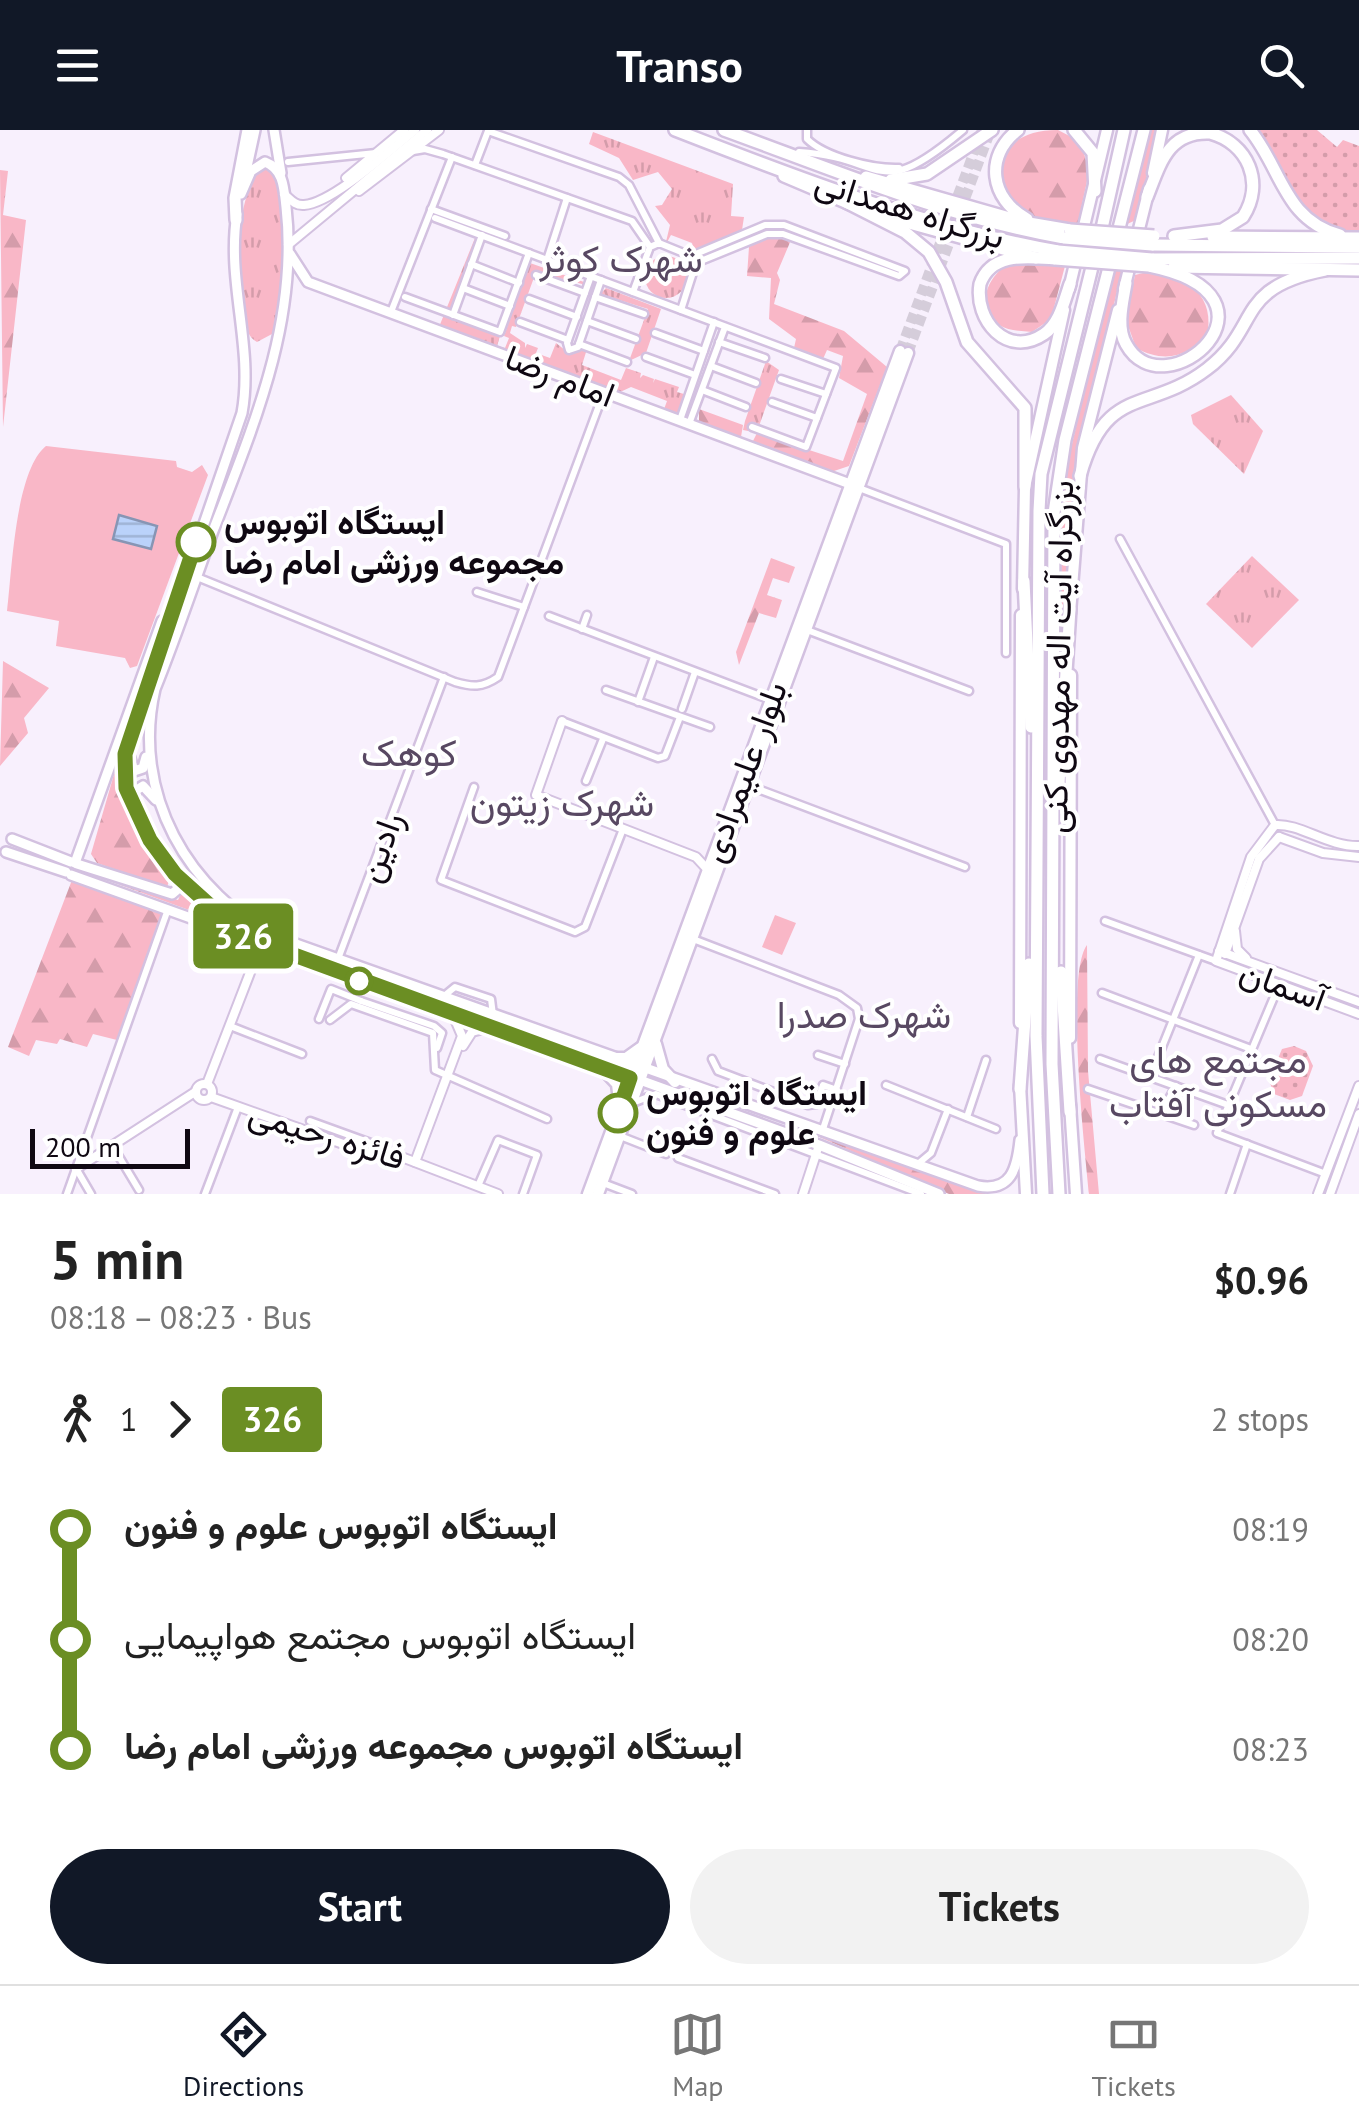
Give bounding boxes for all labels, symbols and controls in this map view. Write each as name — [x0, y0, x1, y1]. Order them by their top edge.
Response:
text: Transo — [616, 36, 743, 94]
icon: menu — [50, 38, 105, 93]
icon: search — [1254, 38, 1309, 93]
street label: بزرگراه همدانی — [810, 157, 1011, 259]
district label: شهرک کوثر — [538, 233, 703, 282]
street label: امام رضا — [499, 333, 622, 418]
street label: بزرگراه آیت اله مهدوی کنی — [1031, 480, 1083, 834]
place label: ایستگاه اتوبوس مجموعه ورزشی امام رضا — [224, 498, 564, 585]
marker: ایستگاه اتوبوس مجموعه ورزشی امام رضا — [177, 523, 215, 561]
street label: بلوار علیمرادی — [689, 675, 797, 868]
district label: کوهک — [361, 727, 457, 776]
district label: شهرک زیتون — [470, 777, 654, 826]
street label: رادین — [345, 805, 413, 888]
line badge: 326 — [186, 904, 300, 968]
text: 326 — [213, 913, 273, 959]
street label: آسمان — [1234, 947, 1336, 1022]
unlabelled marker — [346, 968, 372, 994]
district label: شهرک صدرا — [777, 989, 951, 1038]
district label: مجتمع های مسکونی آفتاب — [1109, 1034, 1327, 1127]
place label: ایستگاه اتوبوس علوم و فنون — [646, 1069, 867, 1156]
street label: فائزه رحیمی — [244, 1089, 411, 1180]
marker: ایستگاه اتوبوس علوم و فنون — [599, 1094, 637, 1132]
scale bar — [30, 1124, 190, 1168]
text: 200 m — [45, 1128, 121, 1165]
text: 5 min — [50, 1223, 184, 1294]
text: $0.96 — [1213, 1255, 1309, 1304]
text: 08:18 – 08:23 · Bus — [50, 1296, 312, 1338]
icon: walk — [50, 1392, 105, 1447]
icon: forward — [152, 1392, 207, 1447]
text: 326 — [242, 1396, 302, 1442]
text: 1 — [120, 1398, 137, 1440]
text: 2 stops — [1211, 1398, 1309, 1440]
text: ایستگاه اتوبوس علوم و فنون — [124, 1500, 557, 1549]
text: 08:19 — [1232, 1508, 1309, 1550]
text: ایستگاه اتوبوس مجتمع هواپیمایی — [124, 1610, 636, 1659]
text: 08:20 — [1232, 1618, 1309, 1660]
text: ایستگاه اتوبوس مجموعه ورزشی امام رضا — [124, 1720, 743, 1769]
text: 08:23 — [1232, 1728, 1309, 1770]
button: Start — [50, 1849, 670, 1964]
button: Tickets — [690, 1849, 1309, 1964]
tab: Directions — [183, 2007, 304, 2104]
tab: Map — [670, 2007, 725, 2104]
tab: Tickets — [1092, 2007, 1176, 2104]

